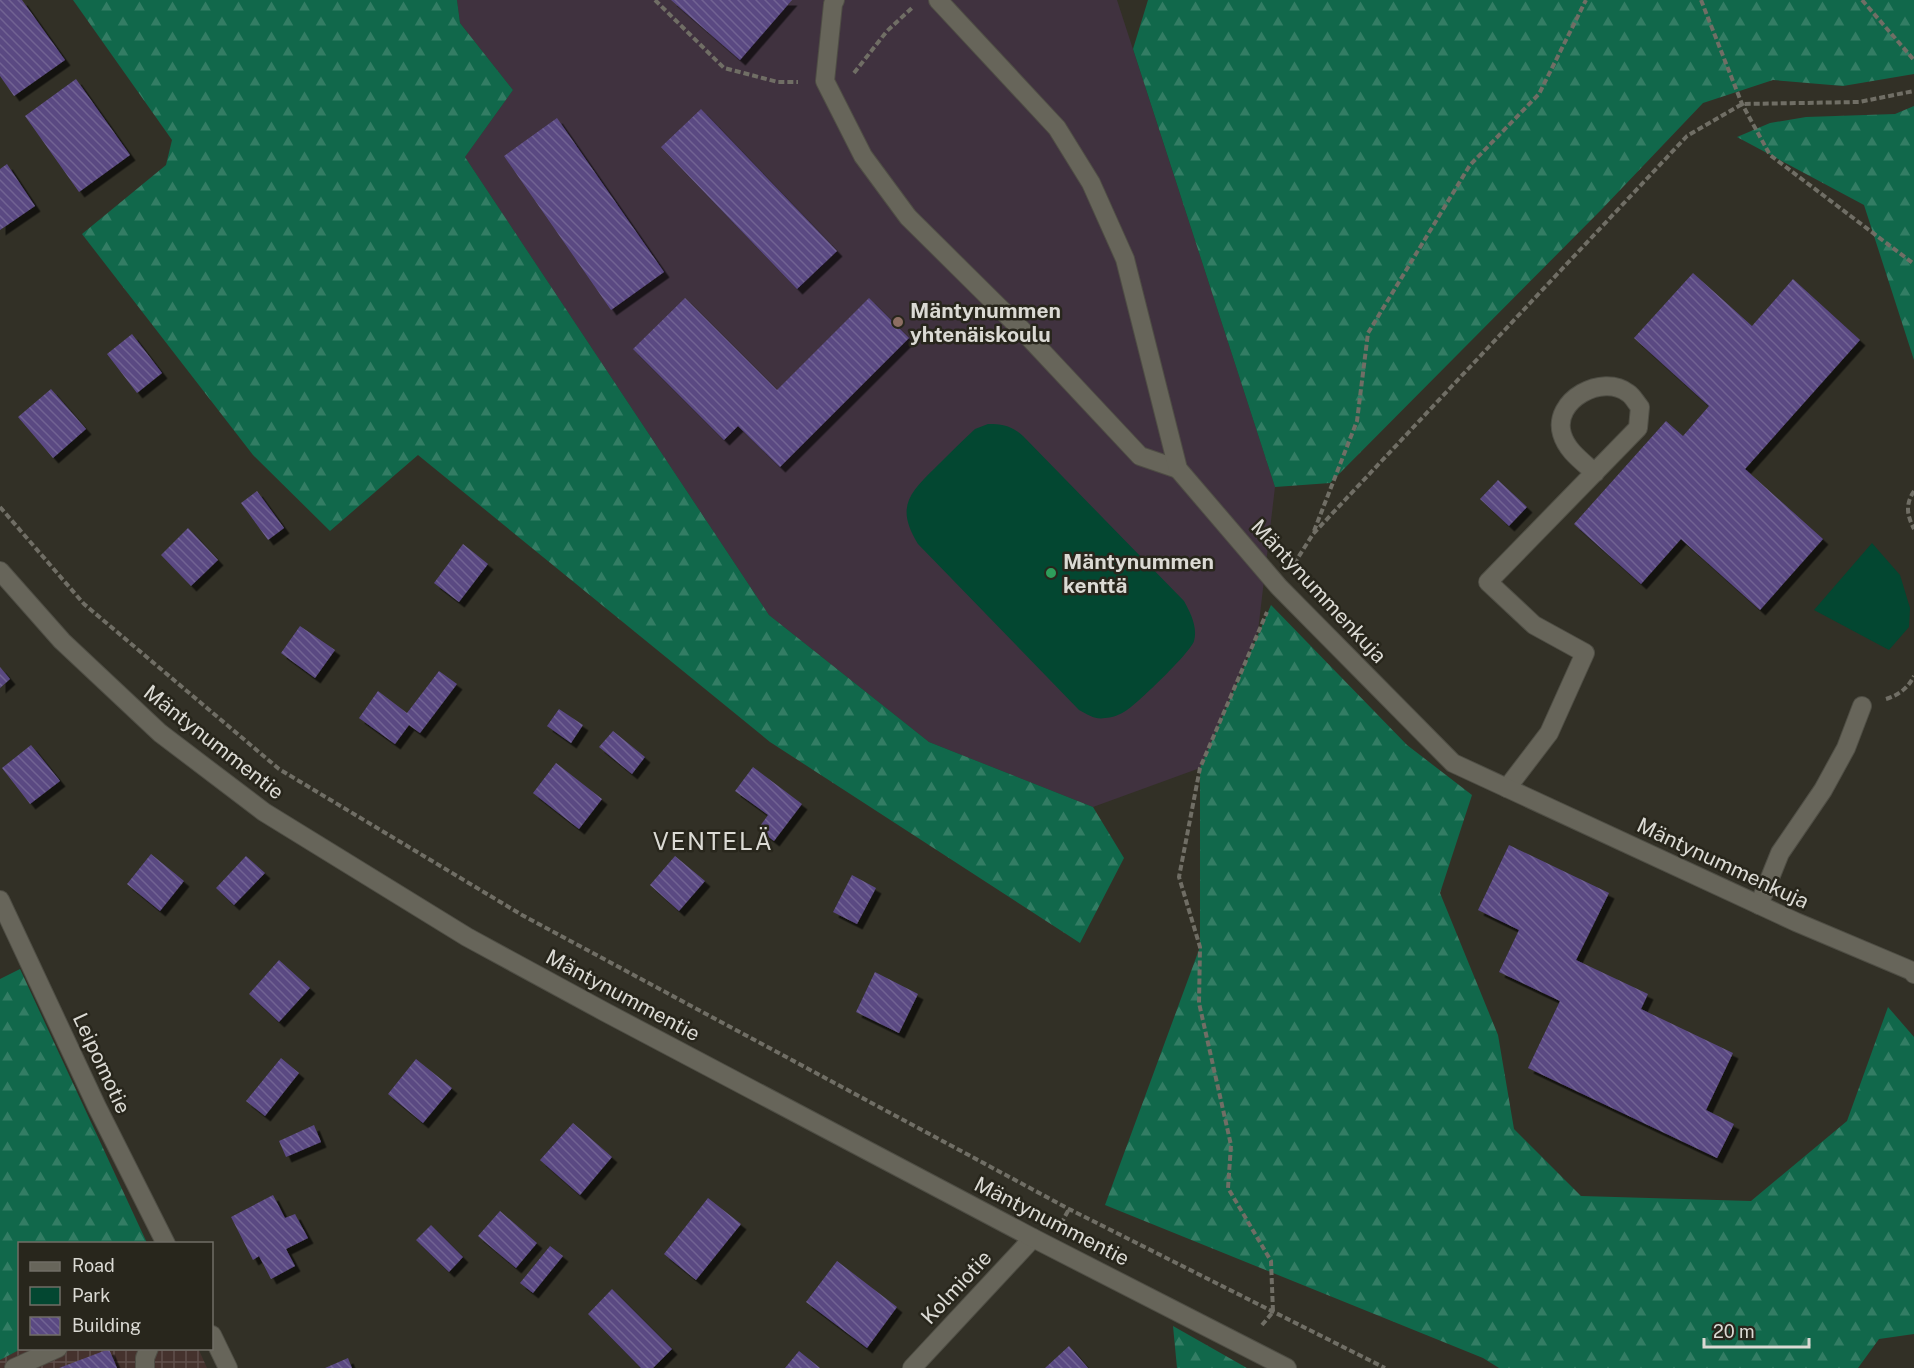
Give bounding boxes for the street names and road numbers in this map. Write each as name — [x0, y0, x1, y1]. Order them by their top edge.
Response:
street label: Mäntynummenkuja — [1246, 514, 1392, 668]
street label: Mäntynummentie — [139, 680, 289, 804]
street label: Mäntynummenkuja — [1633, 812, 1813, 914]
street label: Mäntynummentie — [542, 944, 704, 1046]
street label: Leipomotie — [68, 1009, 136, 1117]
street label: Mäntynummentie — [970, 1171, 1134, 1271]
street label: Kolmiotie — [916, 1245, 996, 1329]

